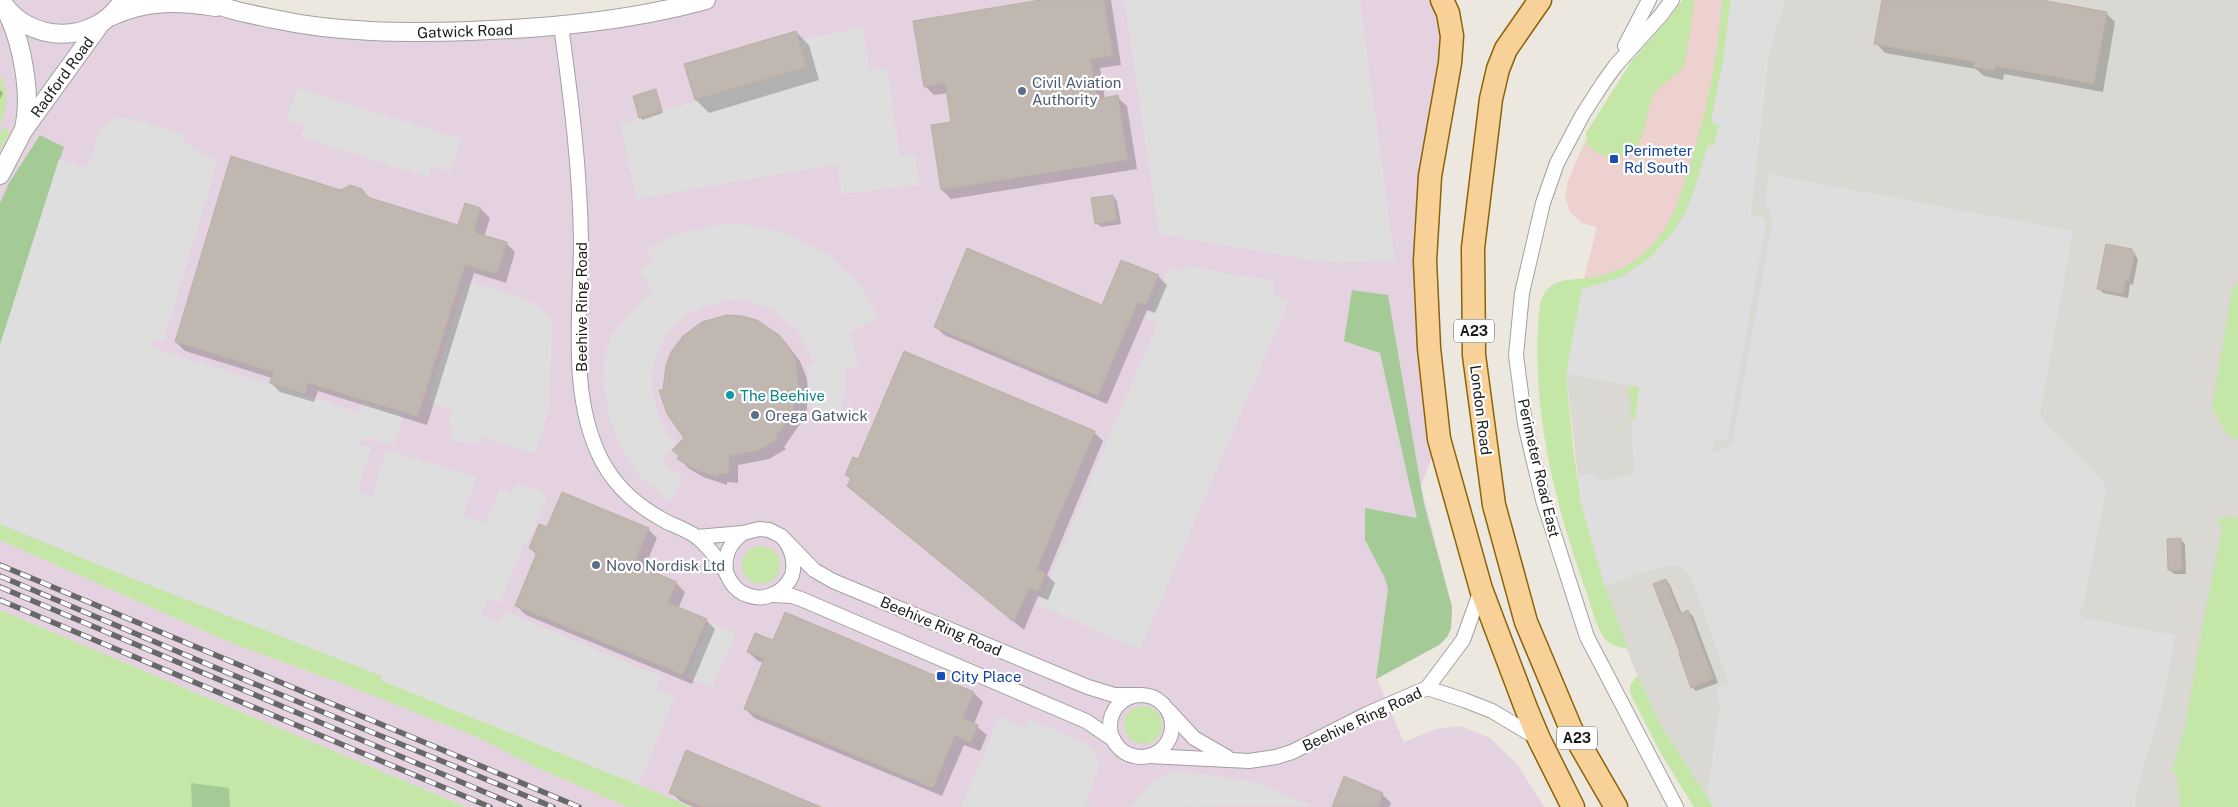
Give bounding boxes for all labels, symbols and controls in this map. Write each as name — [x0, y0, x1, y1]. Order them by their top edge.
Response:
street label: Gatwick Road — [417, 21, 513, 41]
street label: Radford Road — [27, 33, 97, 121]
place label: Civil Aviation Authority — [1032, 74, 1121, 108]
marker: Civil Aviation Authority — [1016, 85, 1028, 97]
place label: Perimeter Rd South — [1624, 142, 1693, 176]
marker: Perimeter Rd South — [1608, 153, 1620, 165]
street label: Beehive Ring Road — [573, 242, 590, 372]
road number: A23 — [1454, 320, 1494, 342]
street label: London Road — [1467, 364, 1495, 456]
place label: The Beehive — [740, 387, 825, 404]
marker: The Beehive — [724, 389, 736, 401]
street label: Perimeter Road East — [1515, 397, 1563, 539]
place label: Orega Gatwick — [765, 407, 868, 424]
marker: Orega Gatwick — [749, 409, 761, 421]
place label: Novo Nordisk Ltd — [606, 557, 725, 574]
marker: Novo Nordisk Ltd — [590, 559, 602, 571]
street label: Beehive Ring Road — [878, 593, 1004, 659]
place label: City Place — [951, 668, 1021, 685]
marker: City Place — [935, 670, 947, 682]
street label: Beehive Ring Road — [1300, 684, 1424, 754]
road number: A23 — [1557, 726, 1597, 750]

